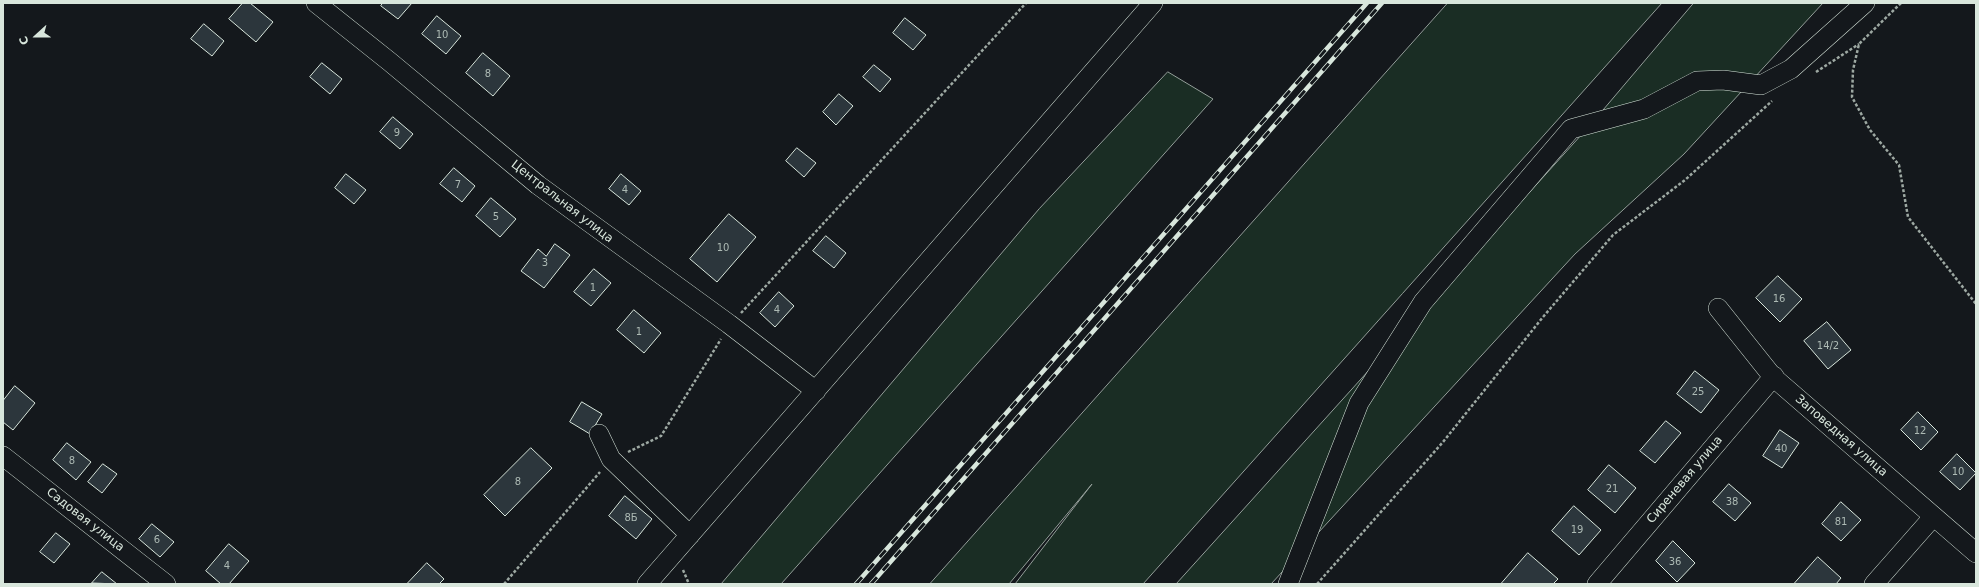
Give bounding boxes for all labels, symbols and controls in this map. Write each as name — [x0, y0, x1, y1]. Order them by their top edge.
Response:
north arrow — [16, 16, 56, 56]
house number: 10 — [436, 29, 448, 41]
text: С — [17, 34, 32, 47]
house number: 8 — [485, 68, 491, 80]
house number: 9 — [394, 127, 400, 139]
street label: Центральная улица — [508, 158, 616, 246]
house number: 7 — [455, 179, 461, 191]
house number: 4 — [622, 184, 628, 196]
house number: 5 — [493, 211, 499, 223]
house number: 10 — [717, 242, 729, 254]
house number: 3 — [542, 257, 548, 269]
house number: 1 — [590, 282, 596, 294]
house number: 16 — [1773, 293, 1785, 305]
house number: 4 — [774, 304, 780, 316]
house number: 1 — [636, 326, 642, 338]
house number: 14/2 — [1817, 340, 1839, 352]
house number: 25 — [1692, 386, 1704, 398]
street label: Заповедная улица — [1792, 392, 1890, 480]
house number: 12 — [1914, 425, 1926, 437]
street label: Сиреневая улица — [1644, 433, 1726, 527]
house number: 40 — [1775, 443, 1787, 455]
house number: 8 — [69, 455, 75, 467]
house number: 10 — [1952, 466, 1964, 478]
house number: 8 — [515, 476, 521, 488]
house number: 21 — [1606, 483, 1618, 495]
street label: Садовая улица — [43, 485, 127, 555]
house number: 38 — [1726, 496, 1738, 508]
house number: 8Б — [624, 512, 638, 524]
house number: 81 — [1835, 516, 1847, 528]
house number: 19 — [1571, 524, 1583, 536]
house number: 6 — [154, 534, 160, 546]
house number: 36 — [1669, 556, 1681, 568]
house number: 4 — [224, 560, 230, 572]

